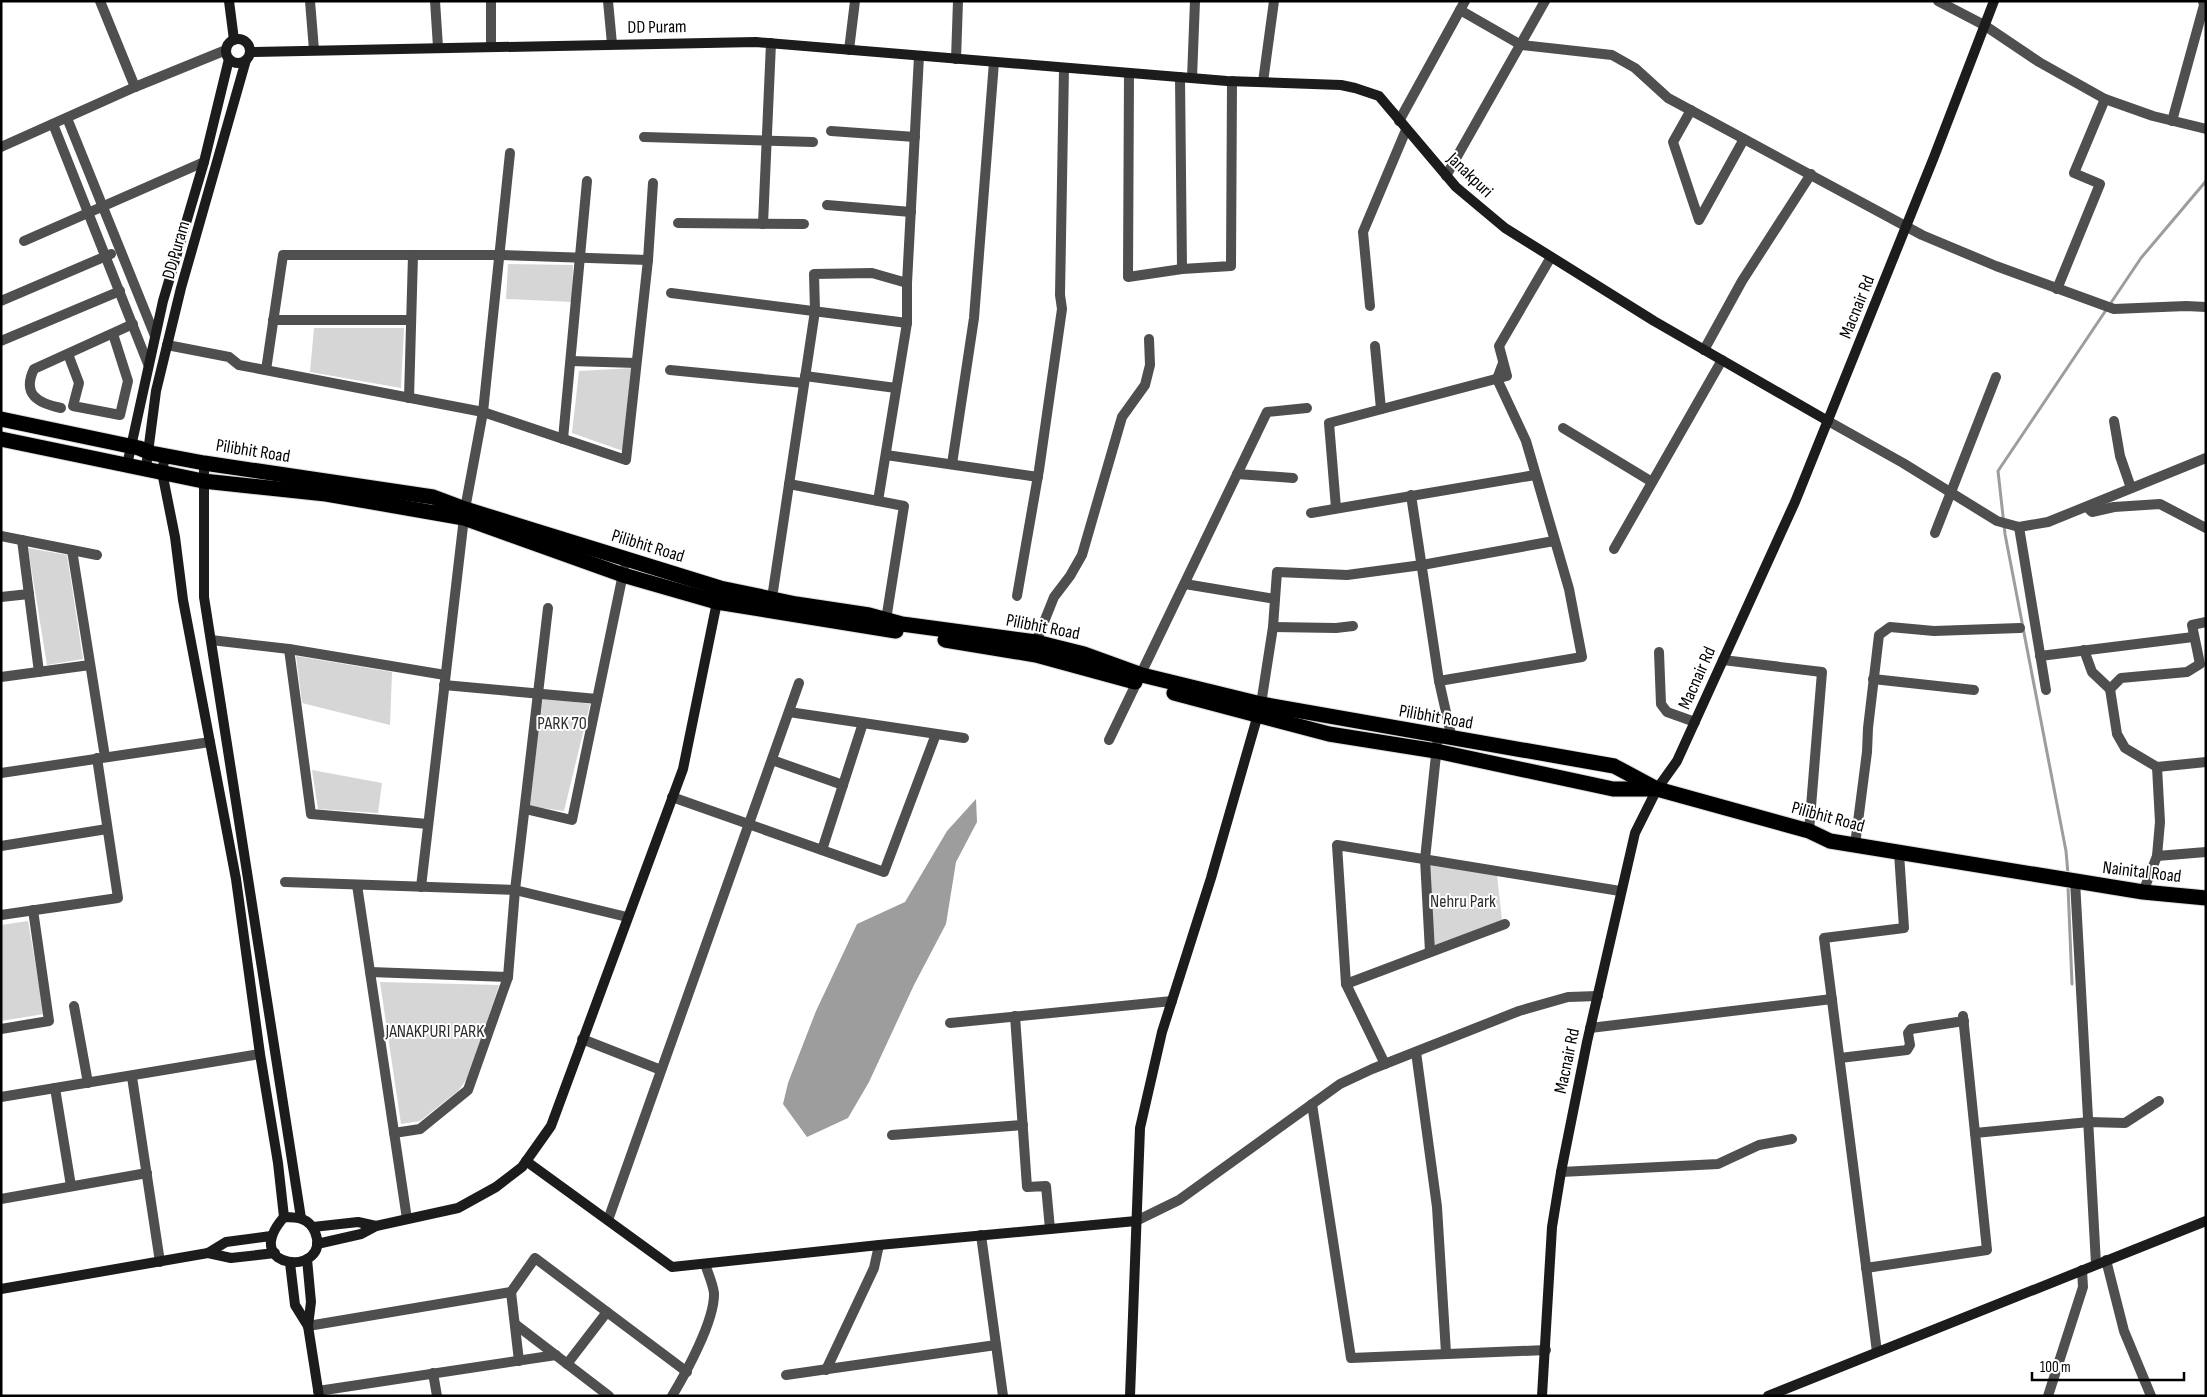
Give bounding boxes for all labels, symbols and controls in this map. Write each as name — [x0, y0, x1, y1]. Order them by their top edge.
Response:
street label: DD Puram — [627, 16, 687, 38]
street label: Janakpuri — [1442, 147, 1497, 202]
street label: DD Puram — [158, 219, 194, 281]
street label: Macnair Rd — [1835, 272, 1879, 342]
street label: Pilibhit Road — [214, 435, 292, 467]
street label: Pilibhit Road — [609, 525, 687, 567]
street label: Pilibhit Road — [1004, 610, 1082, 644]
street label: Macnair Rd — [1674, 643, 1720, 713]
street label: Pilibhit Road — [1397, 700, 1475, 734]
park label: PARK 70 — [537, 713, 587, 734]
street label: Pilibhit Road — [1789, 797, 1867, 837]
street label: Nainital Road — [2101, 857, 2183, 887]
park label: Nehru Park — [1430, 891, 1496, 912]
park label: JANAKPURI PARK — [384, 1021, 485, 1042]
street label: Macnair Rd — [1550, 1026, 1584, 1096]
scale bar — [2032, 1350, 2184, 1382]
text: 100 m — [2040, 1358, 2071, 1377]

